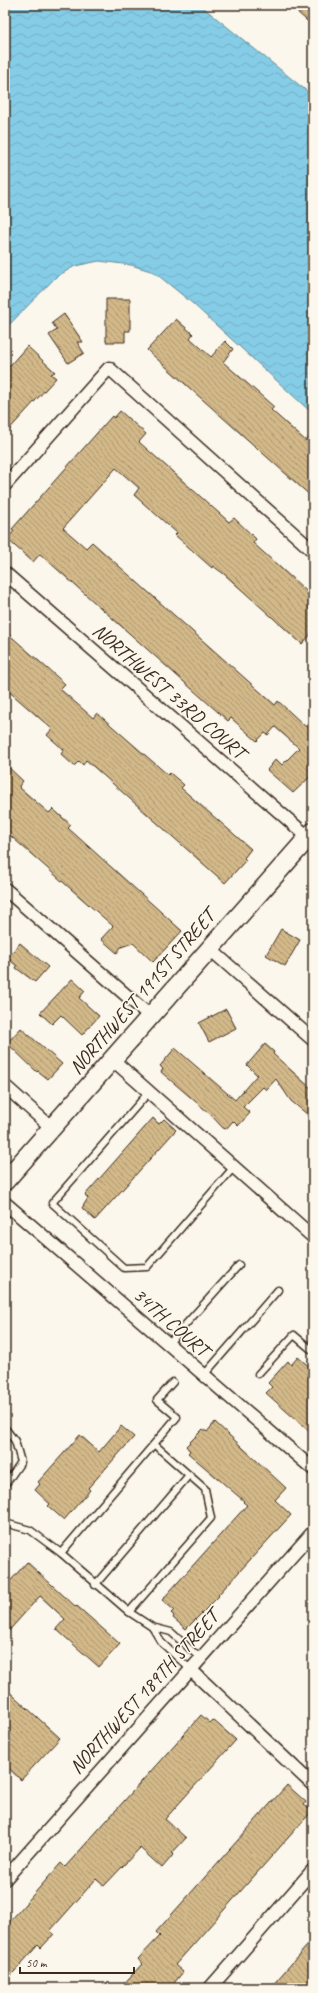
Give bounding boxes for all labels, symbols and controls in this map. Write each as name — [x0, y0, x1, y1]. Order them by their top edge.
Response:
street label: NORTHWEST 33RD COURT — [87, 618, 254, 767]
street label: NORTHWEST 191ST STREET — [64, 901, 224, 1080]
street label: 34TH COURT — [128, 1282, 218, 1365]
street label: NORTHWEST 189TH STREET — [64, 1601, 227, 1779]
scale bar — [20, 1949, 134, 1975]
text: 50 m — [26, 1955, 48, 1971]

